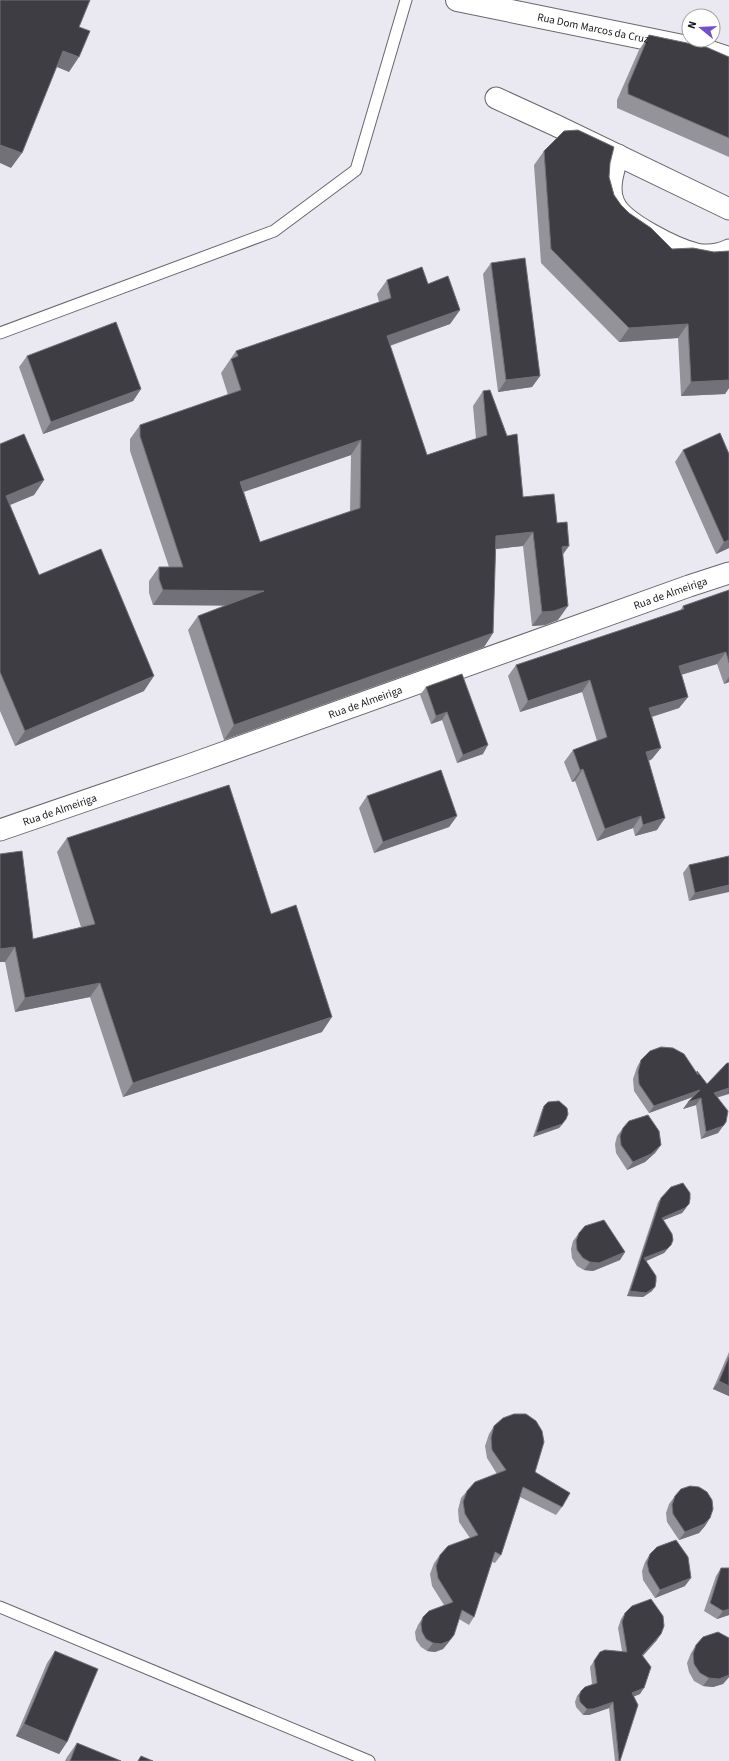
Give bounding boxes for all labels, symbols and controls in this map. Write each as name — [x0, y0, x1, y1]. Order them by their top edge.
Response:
north arrow — [681, 8, 721, 48]
street label: Rua Dom Marcos da Cruz — [536, 10, 651, 47]
text: N — [684, 19, 700, 31]
street label: Rua de Almeiriga — [631, 574, 709, 613]
street label: Rua de Almeiriga — [326, 682, 404, 722]
street label: Rua de Almeiriga — [21, 790, 99, 830]

